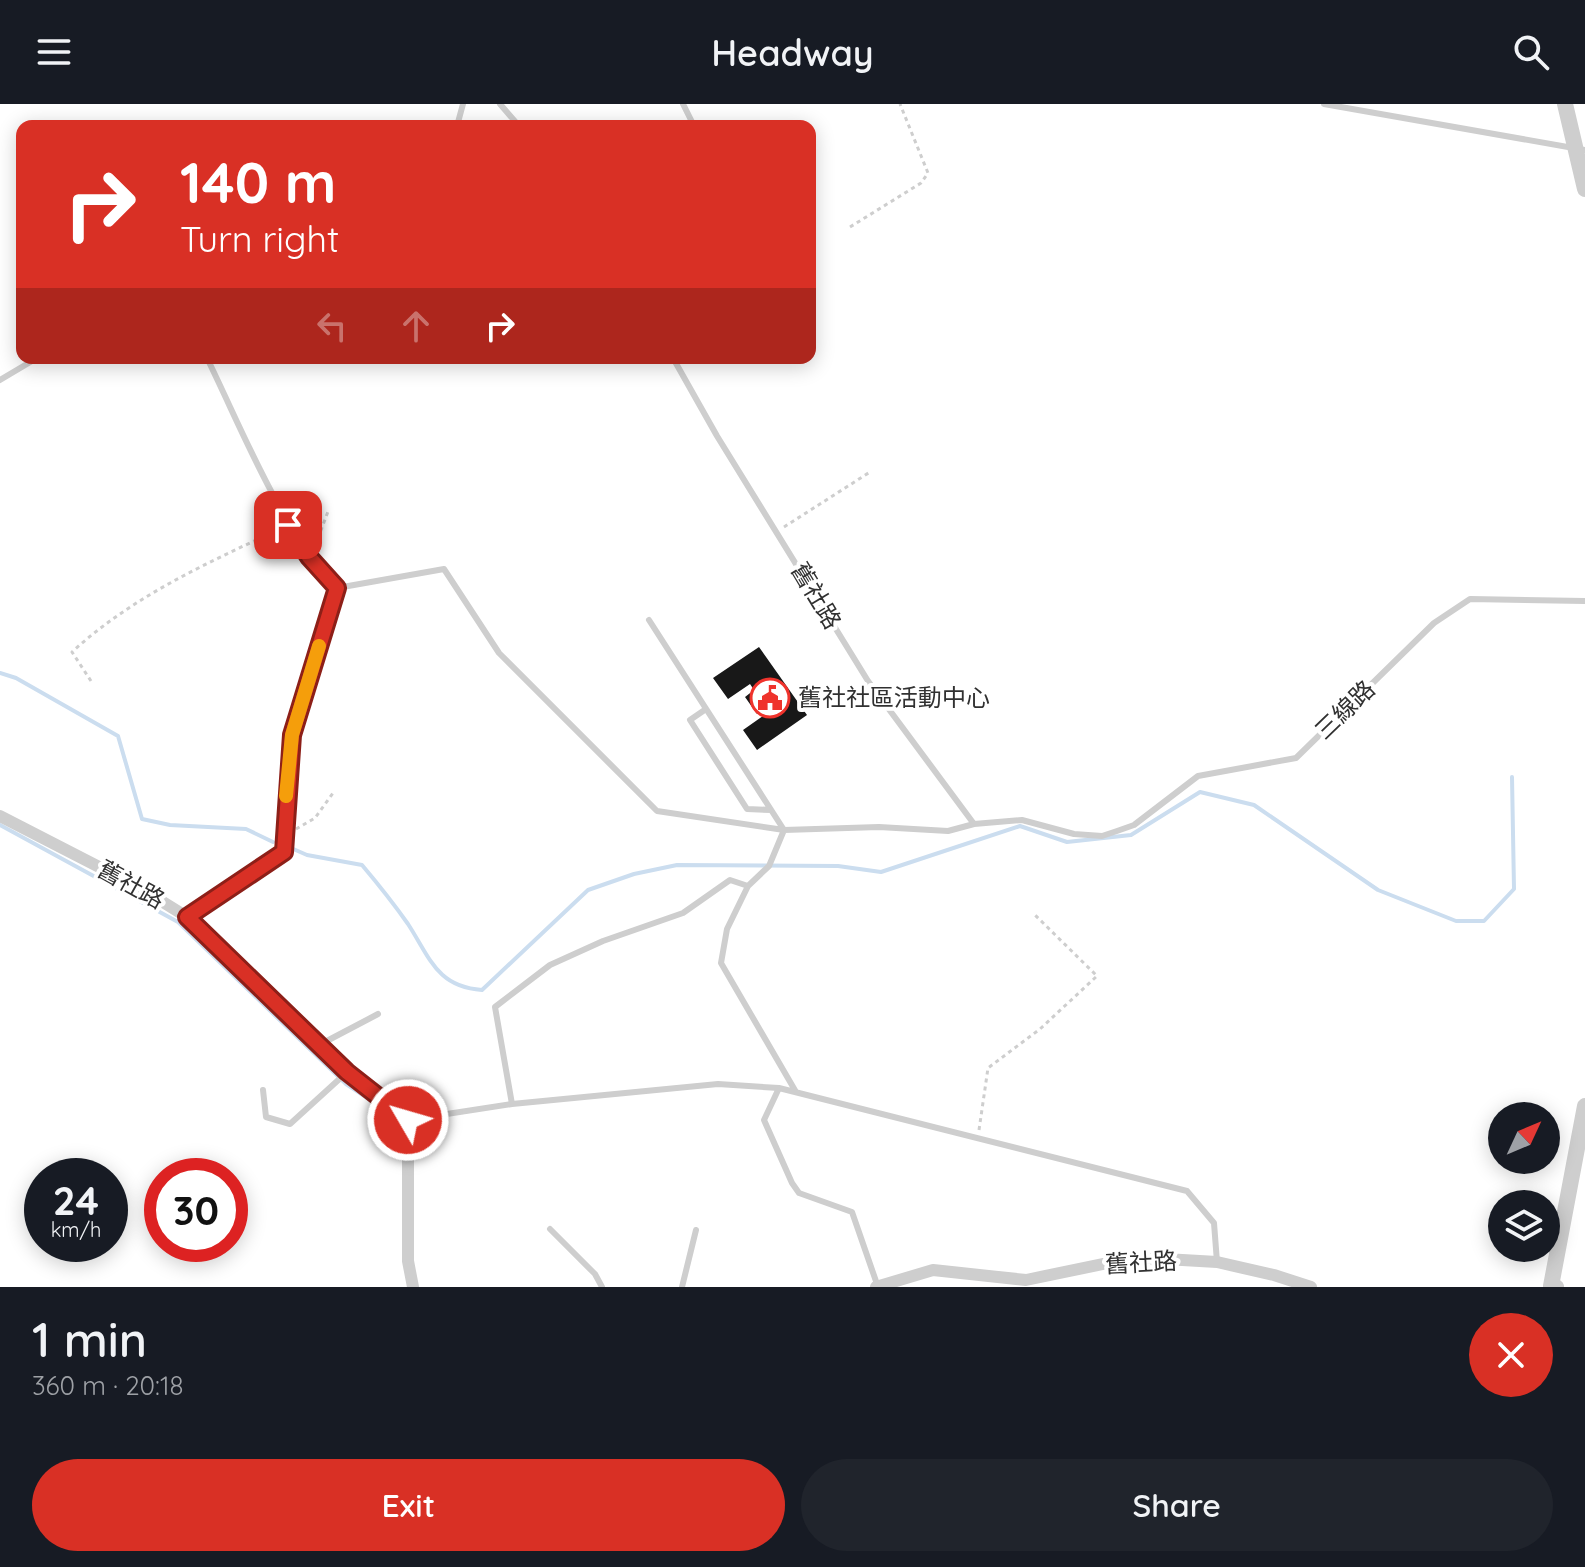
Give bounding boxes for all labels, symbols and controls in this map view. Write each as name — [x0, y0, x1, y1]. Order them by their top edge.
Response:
icon: menu — [32, 30, 76, 74]
text: Headway — [711, 30, 874, 75]
icon: search — [1509, 30, 1553, 74]
text: 140 m — [180, 147, 336, 217]
icon: right — [48, 152, 152, 256]
text: Turn right — [180, 216, 339, 261]
icon: left — [310, 304, 354, 348]
icon: ahead — [394, 304, 438, 348]
icon: right — [478, 304, 522, 348]
pin — [254, 491, 322, 559]
icon: arrive — [266, 503, 310, 547]
street label: 舊社路 — [785, 557, 848, 634]
street label: 三線路 — [1308, 673, 1381, 745]
public building icon: 舊社社區活動中心 — [749, 677, 791, 719]
place label: 舊社社區活動中心 — [798, 682, 990, 712]
street label: 舊社路 — [93, 854, 170, 915]
position arrow — [366, 1078, 450, 1162]
north arrow — [1488, 1102, 1560, 1174]
map controls — [1488, 1102, 1560, 1262]
speed limit sign: 30 — [144, 1158, 248, 1262]
text: 24 — [53, 1175, 99, 1225]
button: layers — [1488, 1190, 1560, 1262]
text: km/h — [51, 1217, 101, 1242]
street label: 舊社路 — [1104, 1245, 1178, 1279]
text: 1 min — [32, 1309, 147, 1369]
button: close — [1469, 1313, 1553, 1397]
text: 360 m · 20:18 — [32, 1369, 184, 1402]
button: Exit — [32, 1459, 785, 1551]
button: Share — [801, 1459, 1553, 1551]

